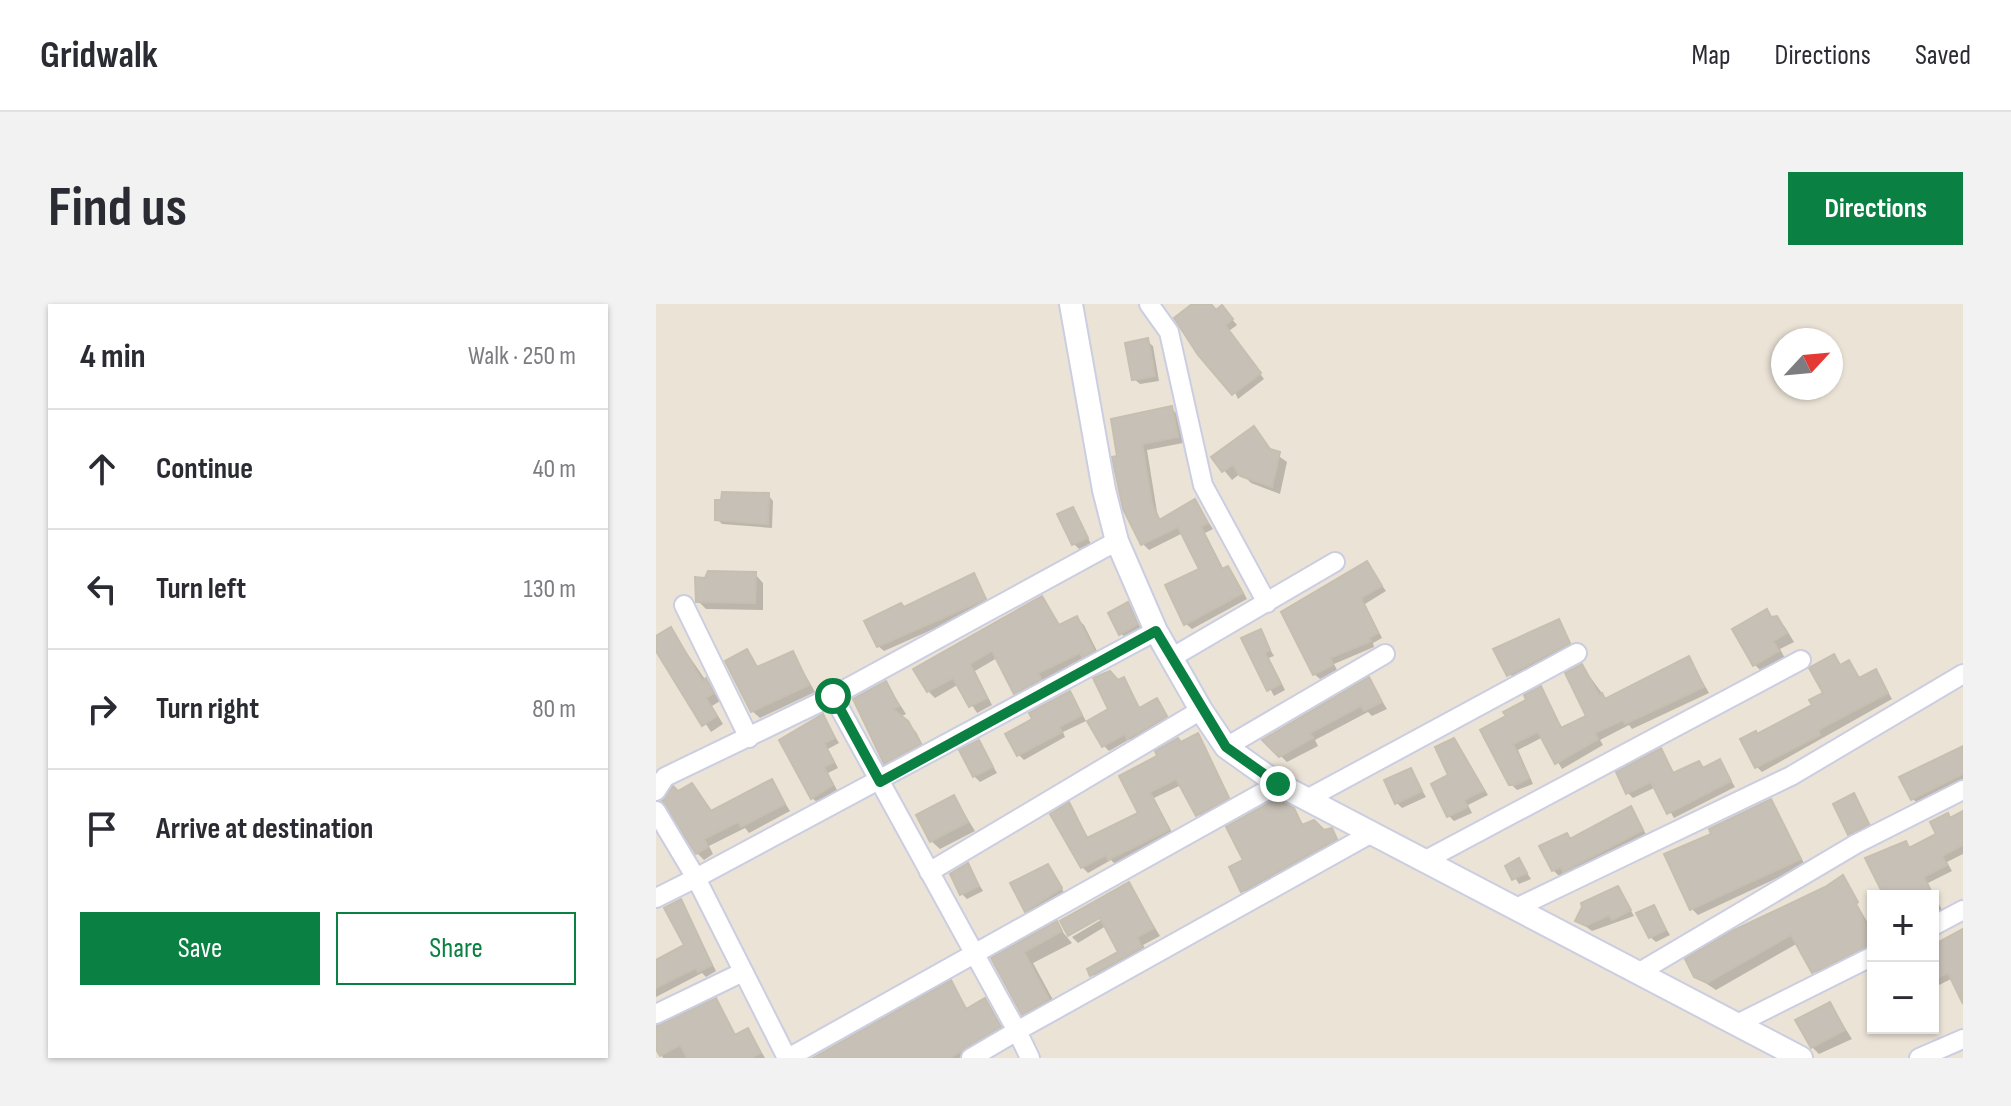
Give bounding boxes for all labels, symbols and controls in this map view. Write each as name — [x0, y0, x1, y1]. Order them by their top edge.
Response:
text: Gridwalk — [40, 33, 158, 78]
text: Map — [1692, 39, 1731, 72]
text: Directions — [1775, 39, 1871, 72]
text: Saved — [1915, 39, 1971, 72]
button: Directions — [1788, 172, 1963, 245]
text: Find us — [48, 175, 187, 242]
north arrow — [1771, 328, 1843, 400]
text: 4 min — [80, 336, 146, 377]
text: Walk · 250 m — [468, 341, 576, 372]
icon: ahead — [80, 447, 124, 491]
text: Continue — [156, 451, 253, 487]
text: 40 m — [533, 454, 576, 485]
icon: left — [80, 567, 124, 611]
text: Turn left — [156, 571, 246, 607]
text: 130 m — [524, 574, 576, 605]
route start — [815, 678, 851, 714]
icon: right — [80, 687, 124, 731]
text: Turn right — [156, 691, 259, 727]
text: 80 m — [532, 694, 576, 725]
route end — [1260, 766, 1296, 802]
icon: arrive — [80, 807, 124, 851]
text: Arrive at destination — [156, 811, 373, 847]
map controls — [1867, 890, 1939, 1034]
button: + — [1867, 890, 1939, 962]
button: Save — [80, 912, 320, 985]
button: Share — [336, 912, 576, 985]
button: − — [1867, 962, 1939, 1034]

